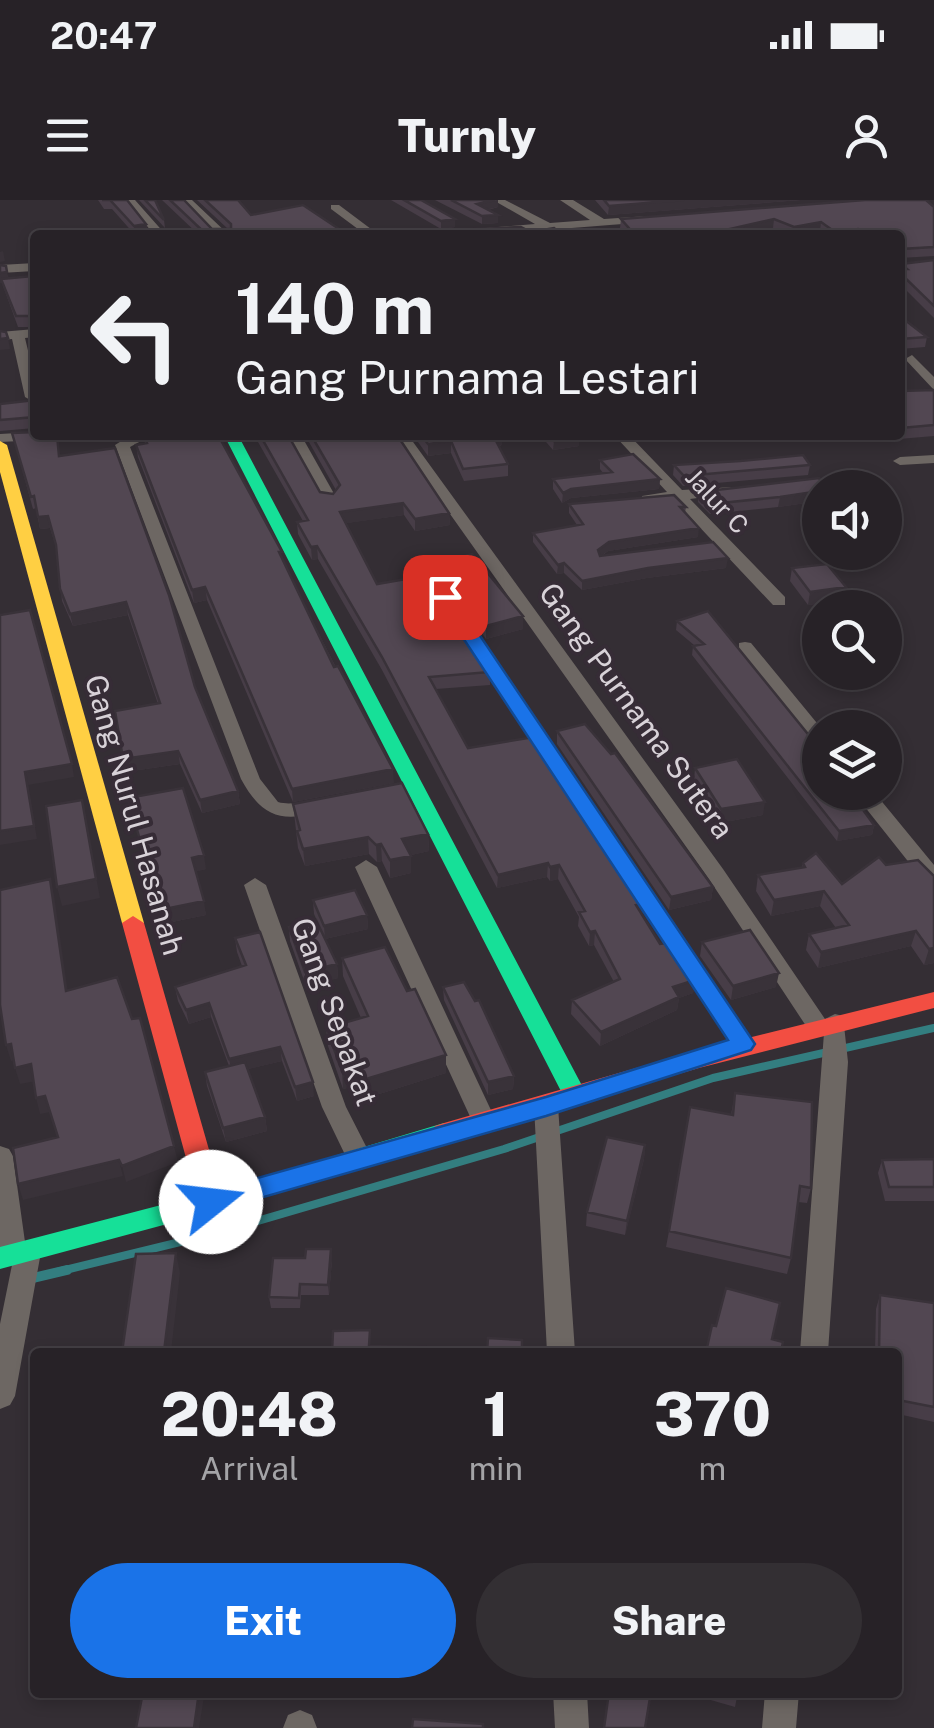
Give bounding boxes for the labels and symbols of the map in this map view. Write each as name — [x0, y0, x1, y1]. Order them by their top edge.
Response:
street label: Jalur C — [679, 462, 755, 540]
pin — [403, 555, 488, 640]
street label: Gang Purnama Sutera — [532, 575, 742, 845]
street label: Gang Nurul Hasanah — [78, 670, 192, 959]
street label: Gang Sepakat — [284, 913, 386, 1110]
position arrow — [159, 1150, 263, 1254]

